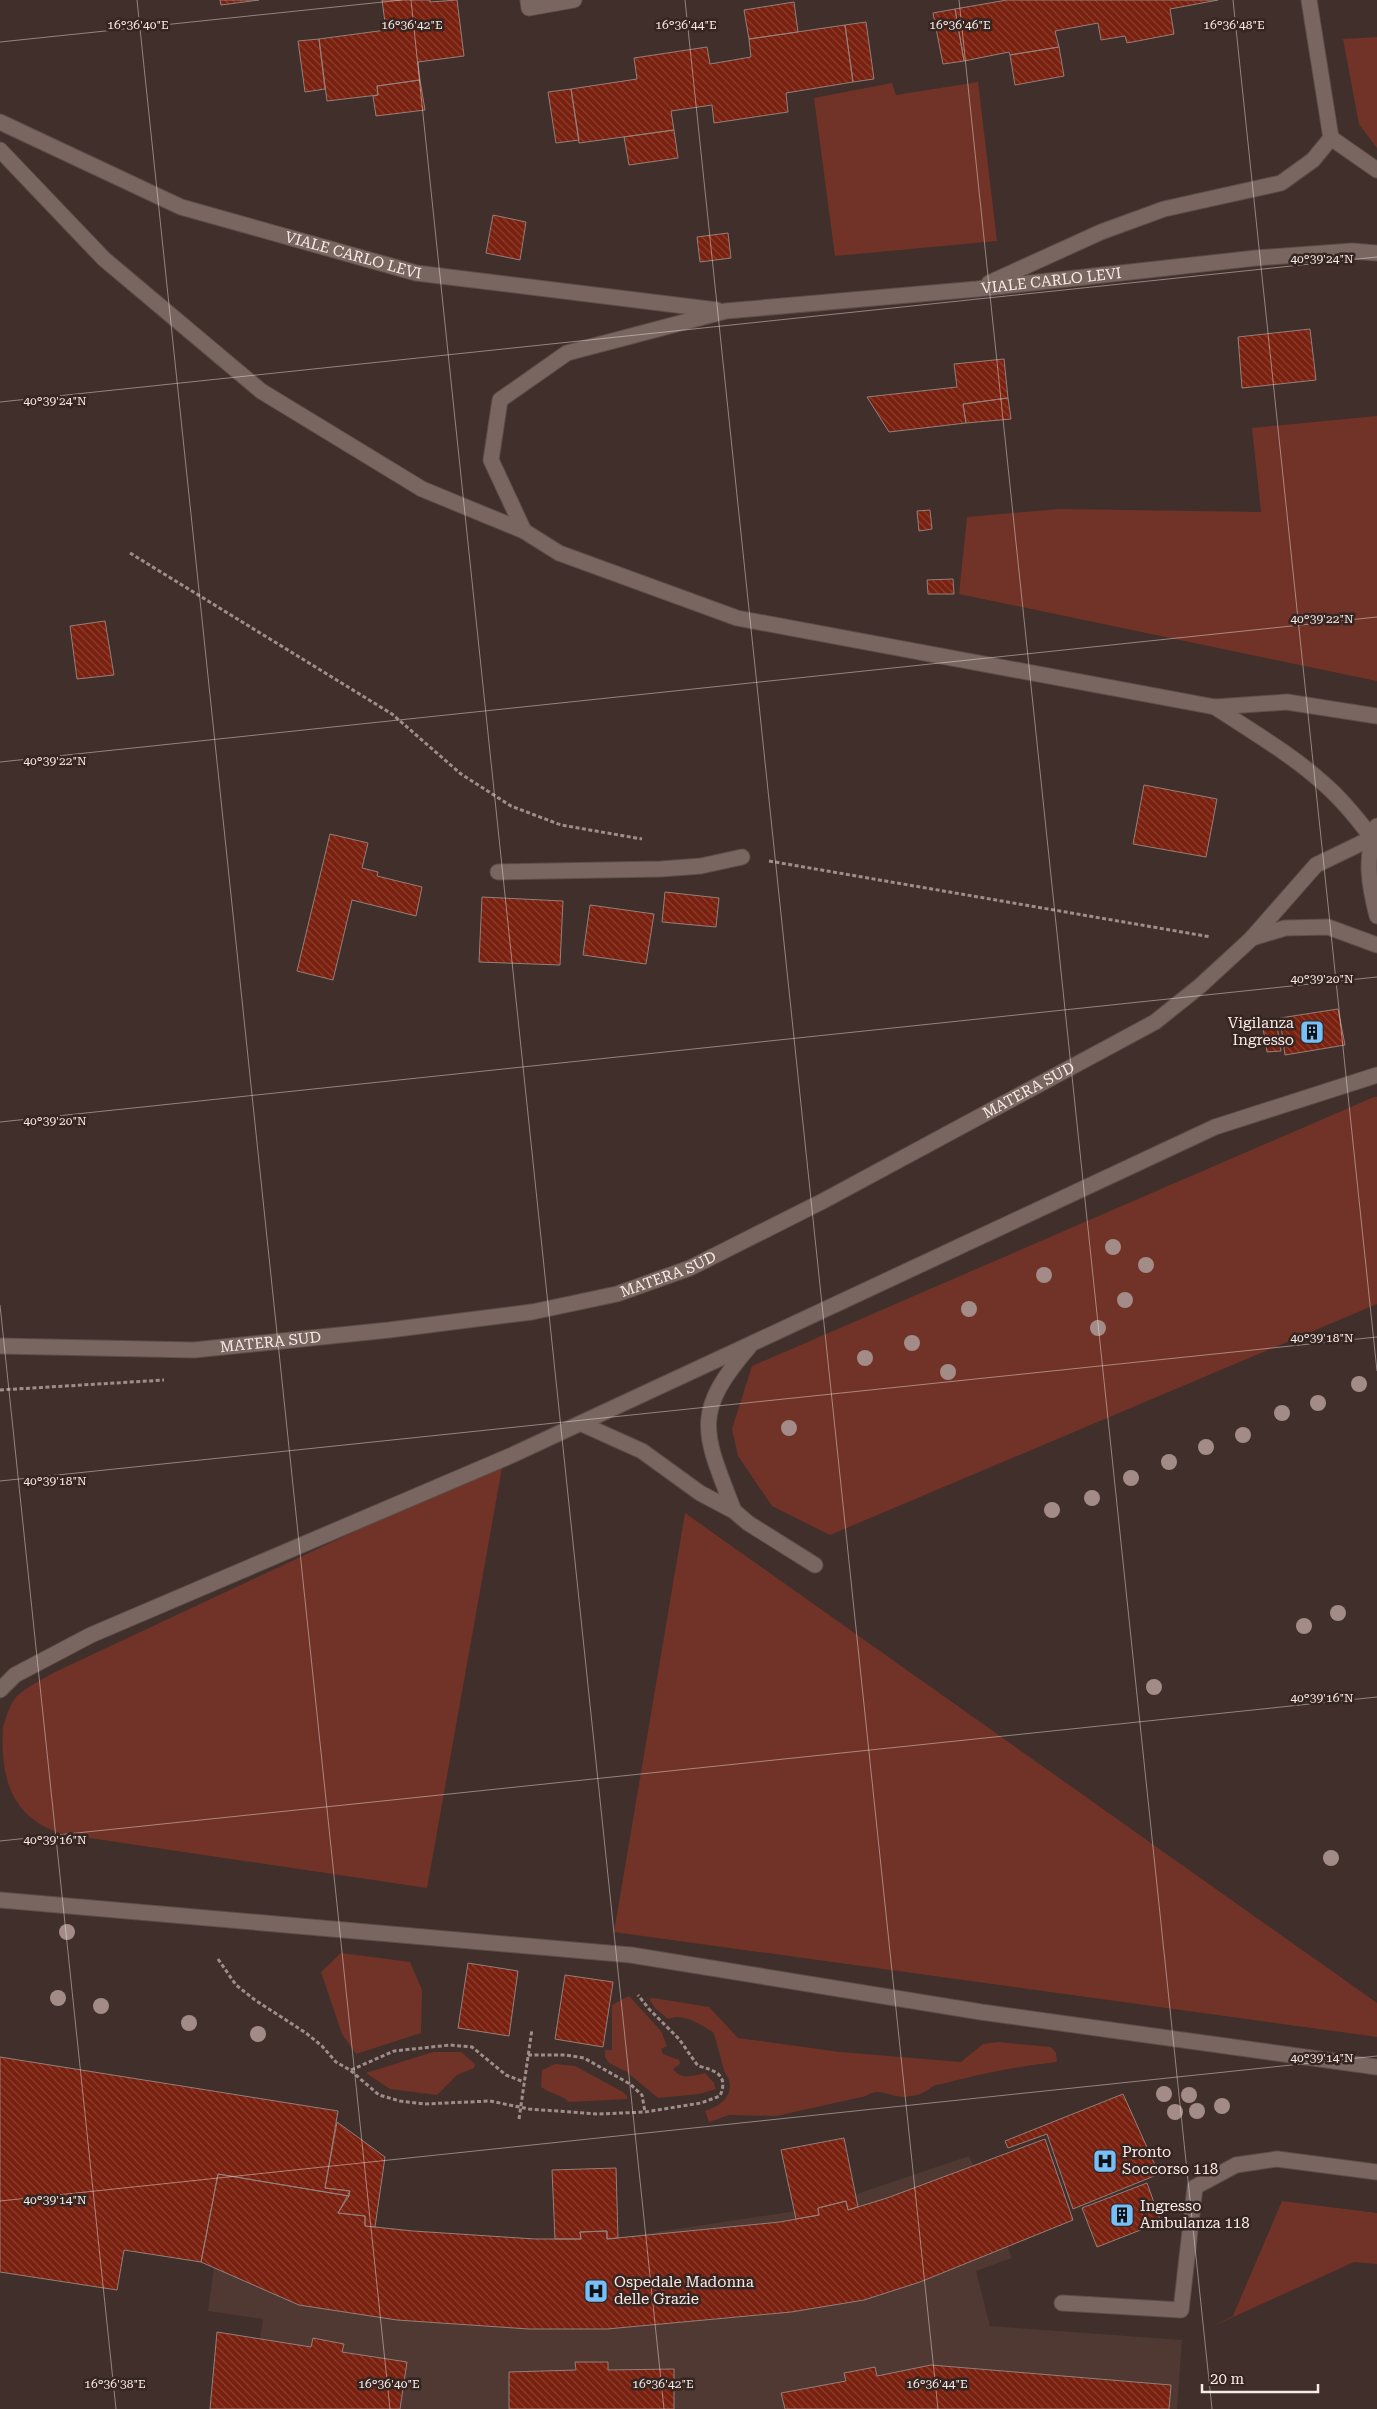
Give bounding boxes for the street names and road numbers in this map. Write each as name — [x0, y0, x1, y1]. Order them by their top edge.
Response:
street label: VIALE CARLO LEVI — [283, 228, 423, 283]
street label: VIALE CARLO LEVI — [980, 264, 1122, 297]
street label: MATERA SUD — [980, 1058, 1078, 1122]
street label: MATERA SUD — [618, 1247, 719, 1301]
street label: MATERA SUD — [219, 1328, 322, 1356]

